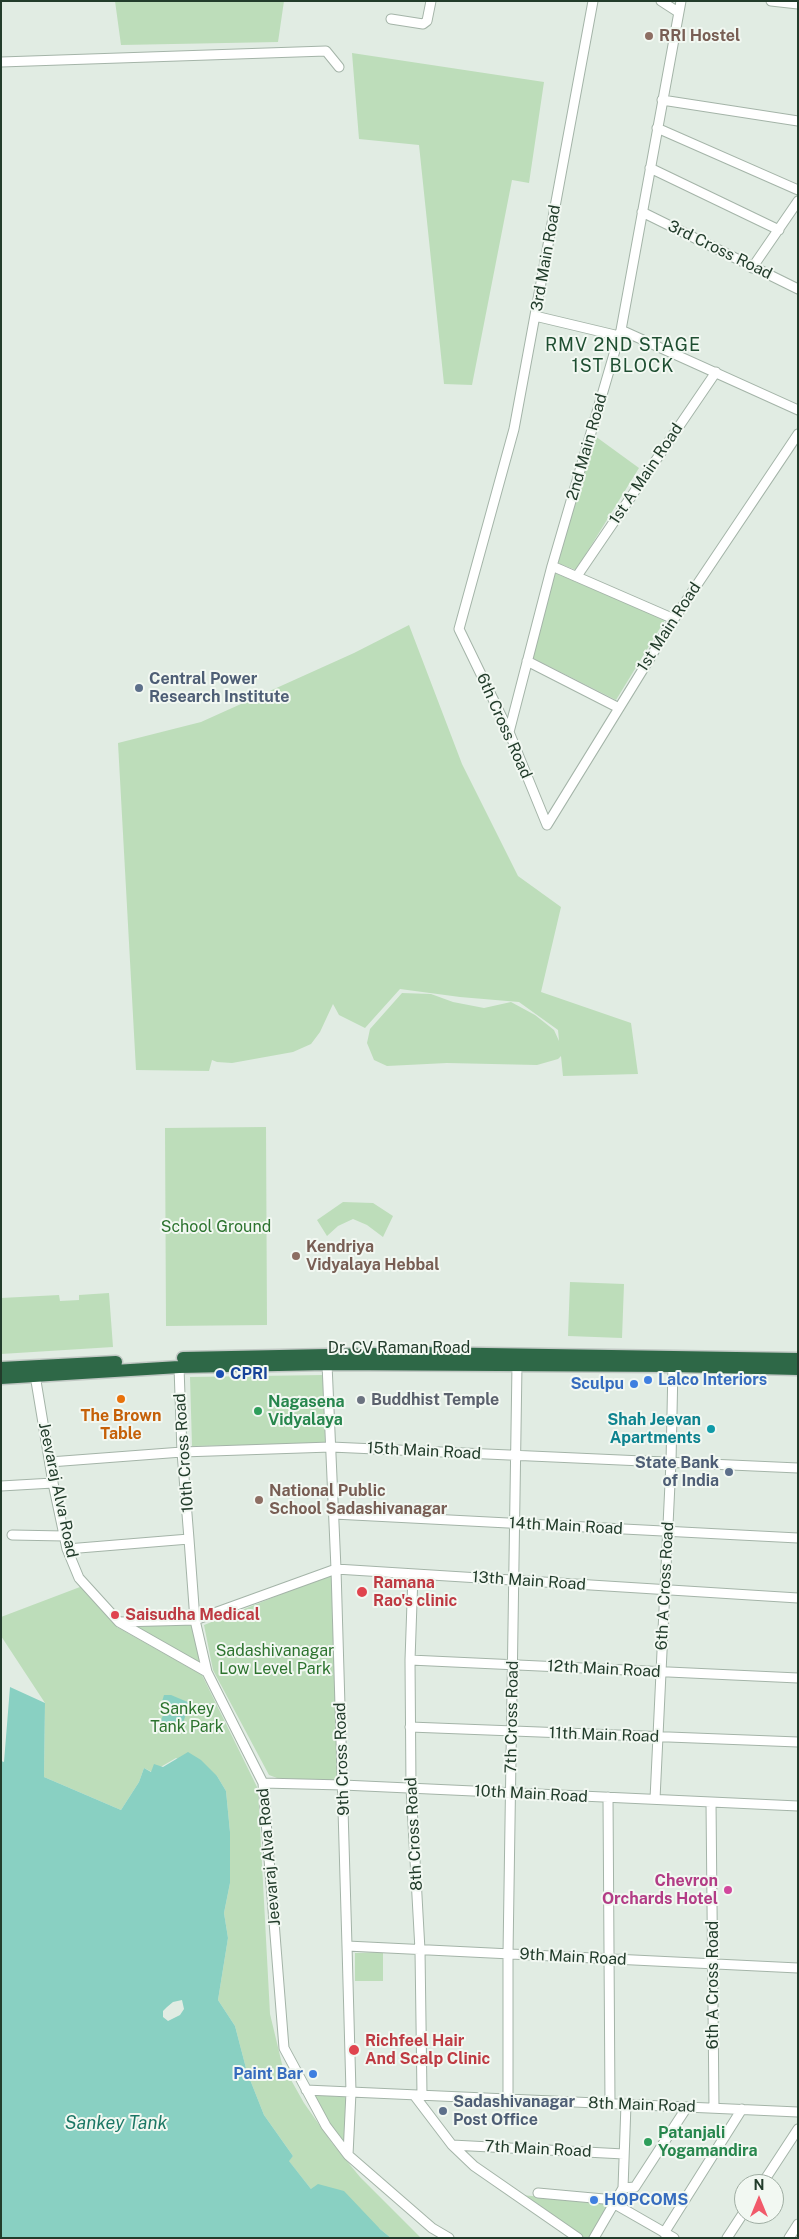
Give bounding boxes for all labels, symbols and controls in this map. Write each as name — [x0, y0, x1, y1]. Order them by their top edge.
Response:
place label: RRI Hostel — [659, 26, 740, 46]
marker: RRI Hostel — [643, 30, 655, 42]
street label: 3rd Main Road — [527, 203, 565, 313]
street label: 3rd Cross Road — [665, 216, 775, 284]
district label: RMV 2ND STAGE 1ST BLOCK — [543, 334, 703, 376]
street label: 2nd Main Road — [563, 391, 611, 503]
street label: 1st A Main Road — [605, 420, 687, 528]
street label: 1st Main Road — [633, 579, 705, 675]
place label: Central Power Research Institute — [149, 669, 289, 707]
street label: 6th Cross Road — [472, 670, 536, 782]
marker: Central Power Research Institute — [133, 682, 145, 694]
park label: School Ground — [161, 1217, 271, 1237]
place label: Kendriya Vidyalaya Hebbal — [306, 1237, 439, 1275]
marker: Kendriya Vidyalaya Hebbal — [290, 1250, 302, 1262]
street label: Dr. CV Raman Road — [328, 1338, 470, 1358]
place label: CPRI — [230, 1364, 268, 1384]
marker: CPRI — [214, 1368, 226, 1380]
place label: Lalco Interiors — [658, 1370, 767, 1390]
place label: Sculpu — [570, 1374, 624, 1394]
marker: Lalco Interiors — [642, 1374, 654, 1386]
marker: Sculpu — [628, 1378, 640, 1390]
place label: Buddhist Temple — [371, 1390, 499, 1410]
place label: Nagasena Vidyalaya — [268, 1392, 345, 1430]
marker: The Brown Table — [115, 1393, 127, 1405]
street label: 10th Cross Road — [170, 1393, 198, 1513]
marker: Buddhist Temple — [355, 1394, 367, 1406]
marker: Nagasena Vidyalaya — [252, 1405, 264, 1417]
place label: The Brown Table — [81, 1406, 161, 1444]
place label: Shah Jeevan Apartments — [607, 1410, 701, 1448]
street label: Jeevaraj Alva Road — [34, 1420, 82, 1560]
marker: Shah Jeevan Apartments — [705, 1423, 717, 1435]
street label: 15th Main Road — [367, 1438, 481, 1464]
place label: State Bank of India — [635, 1453, 719, 1491]
marker: State Bank of India — [723, 1466, 735, 1478]
place label: National Public School Sadashivanagar — [269, 1481, 447, 1519]
marker: National Public School Sadashivanagar — [253, 1494, 265, 1506]
street label: 14th Main Road — [509, 1513, 623, 1539]
street label: 6th A Cross Road — [652, 1521, 678, 1651]
street label: 13th Main Road — [471, 1567, 587, 1595]
place label: Ramana Rao's clinic — [373, 1573, 457, 1611]
marker: Ramana Rao's clinic — [355, 1585, 369, 1599]
place label: Saisudha Medical — [125, 1605, 260, 1625]
marker: Saisudha Medical — [109, 1609, 121, 1621]
park label: Sadashivanagar Low Level Park — [216, 1641, 334, 1679]
street label: 12th Main Road — [547, 1656, 661, 1682]
street label: 7th Cross Road — [501, 1660, 523, 1774]
park label: Sankey Tank Park — [150, 1699, 224, 1737]
street label: 9th Cross Road — [330, 1702, 354, 1816]
street label: 11th Main Road — [548, 1723, 660, 1747]
street label: 8th Cross Road — [401, 1777, 427, 1891]
street label: 10th Main Road — [474, 1781, 588, 1807]
street label: Jeevaraj Alva Road — [253, 1787, 285, 1927]
place label: Chevron Orchards Hotel — [602, 1871, 718, 1909]
marker: Chevron Orchards Hotel — [722, 1884, 734, 1896]
street label: 6th A Cross Road — [703, 1921, 723, 2049]
street label: 9th Main Road — [519, 1945, 627, 1969]
place label: Richfeel Hair And Scalp Clinic — [365, 2031, 490, 2069]
marker: Richfeel Hair And Scalp Clinic — [347, 2043, 361, 2057]
place label: Paint Bar — [233, 2064, 303, 2084]
marker: Paint Bar — [307, 2068, 319, 2080]
place label: Sadashivanagar Post Office — [453, 2092, 575, 2130]
street label: 8th Main Road — [588, 2094, 696, 2116]
marker: Sadashivanagar Post Office — [437, 2105, 449, 2117]
water label: Sankey Tank — [65, 2112, 167, 2134]
place label: Patanjali Yogamandira — [658, 2123, 758, 2161]
marker: Patanjali Yogamandira — [642, 2136, 654, 2148]
street label: 7th Main Road — [484, 2137, 592, 2161]
north arrow — [734, 2174, 784, 2224]
text: N — [754, 2177, 764, 2193]
place label: HOPCOMS — [604, 2190, 688, 2210]
marker: HOPCOMS — [588, 2194, 600, 2206]

